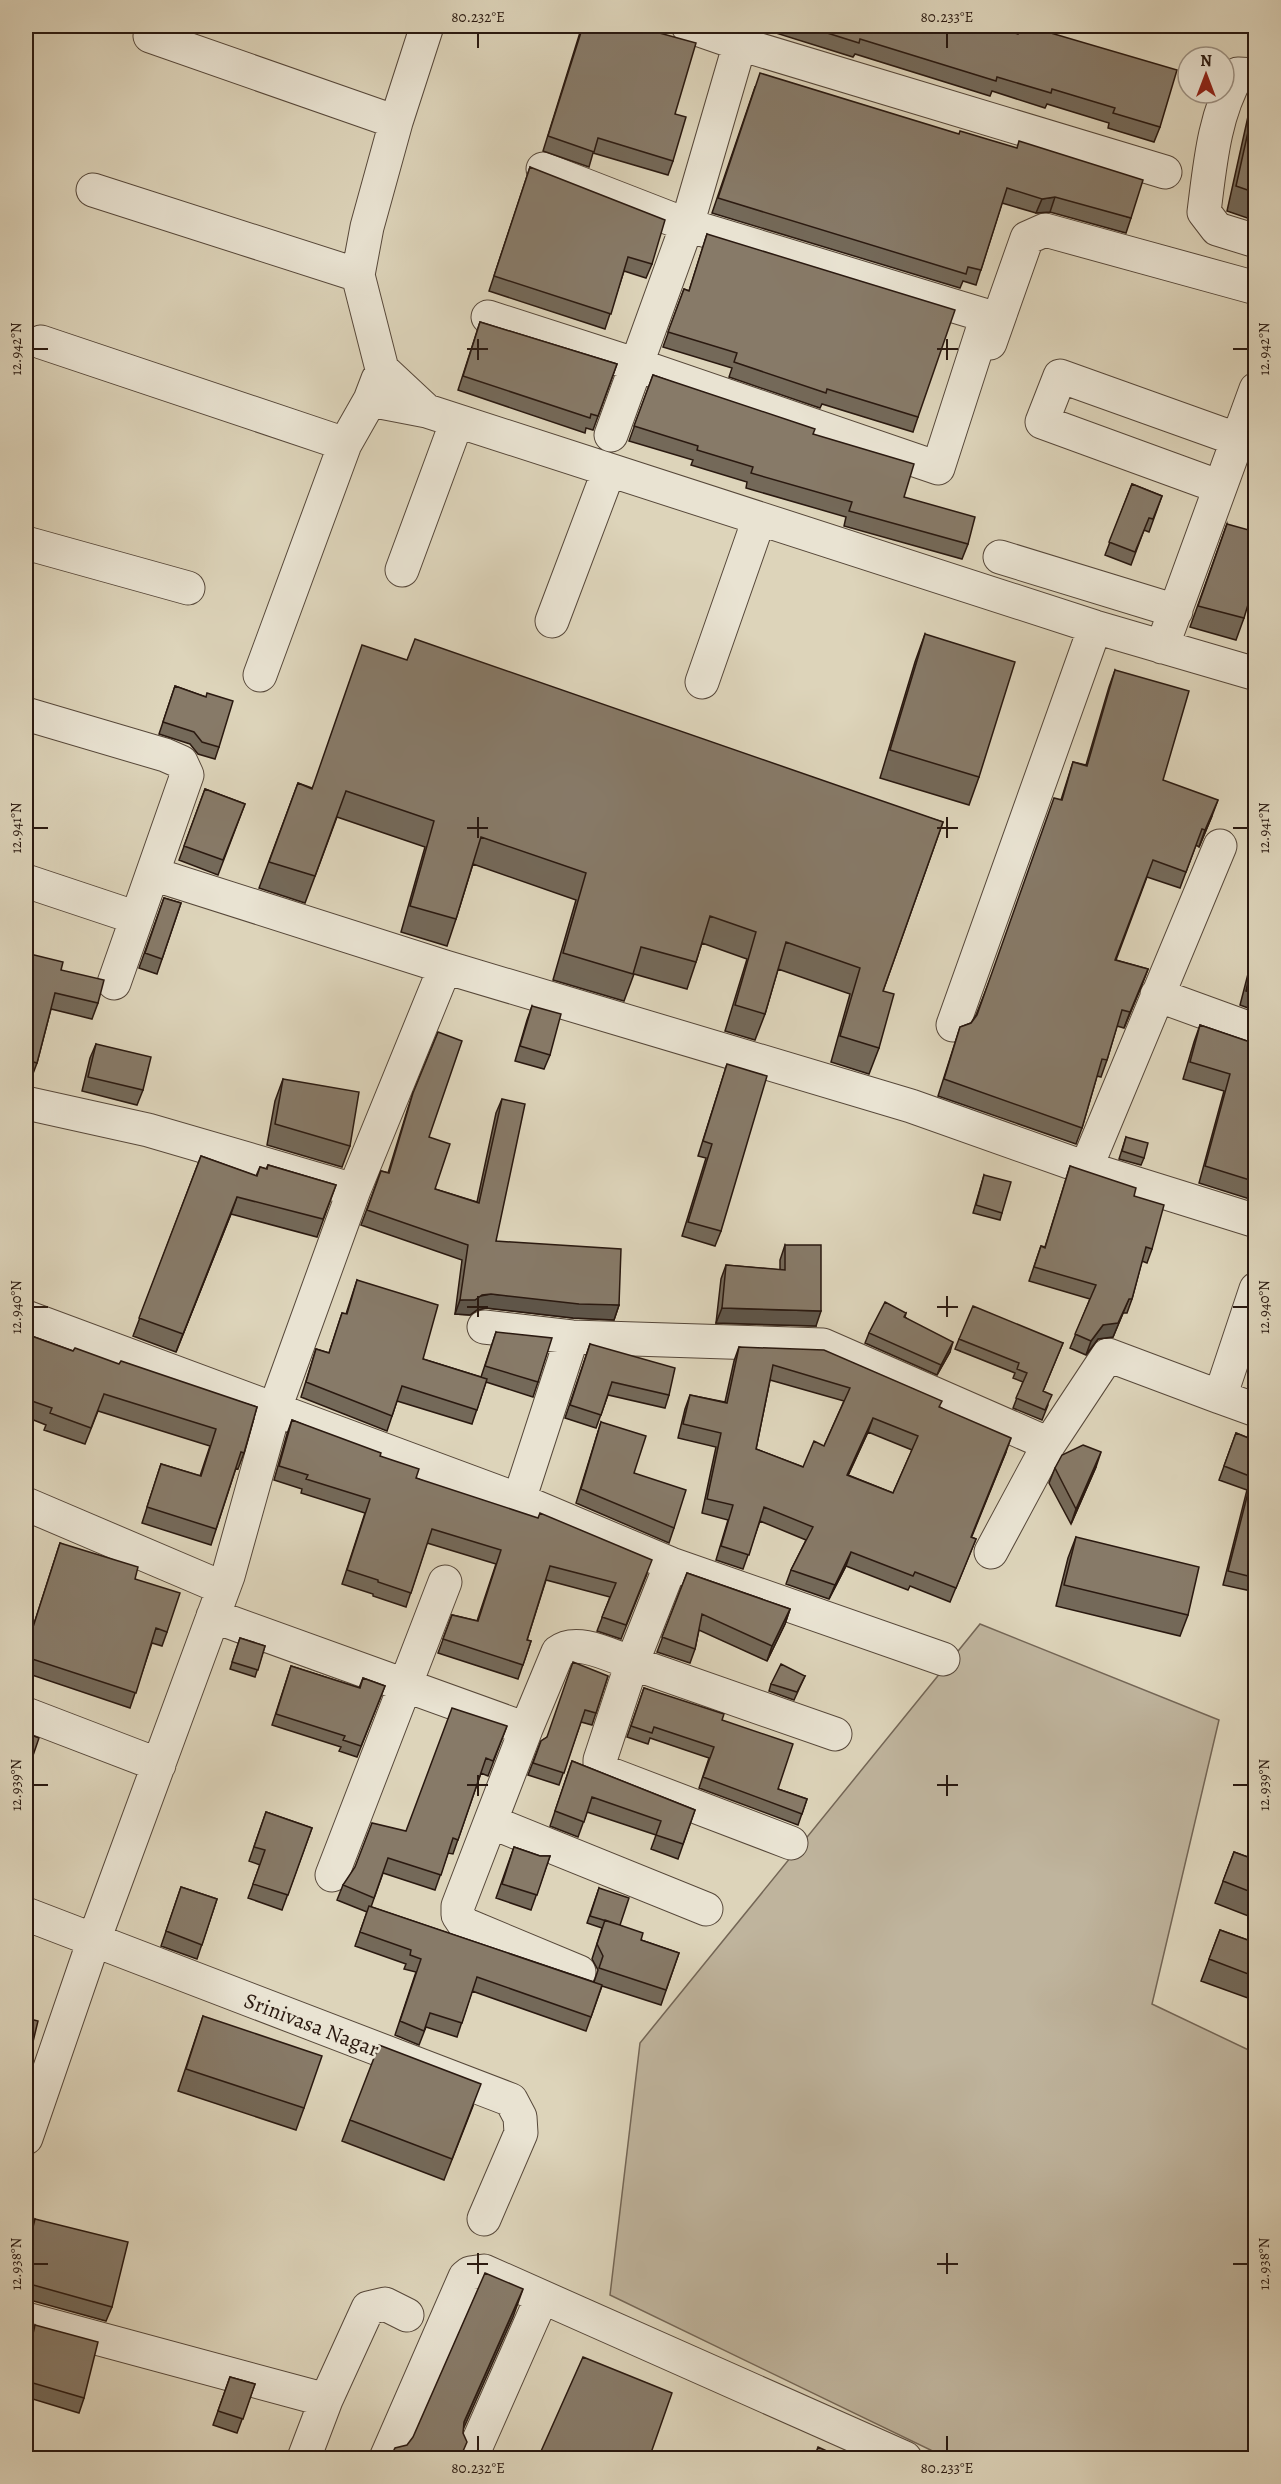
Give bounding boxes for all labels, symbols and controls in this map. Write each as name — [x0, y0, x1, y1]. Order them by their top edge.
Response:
text: 80.232°E — [451, 7, 505, 27]
text: 80.233°E — [921, 7, 973, 27]
north arrow — [1176, 45, 1236, 105]
text: N — [1200, 50, 1212, 72]
text: 12.942°N — [6, 322, 26, 375]
text: 12.942°N — [1254, 322, 1274, 375]
text: 12.941°N — [6, 802, 26, 853]
text: 12.941°N — [1254, 802, 1274, 853]
text: 12.940°N — [6, 1280, 26, 1334]
text: 12.940°N — [1254, 1280, 1274, 1334]
text: 12.939°N — [6, 1759, 26, 1811]
text: 12.939°N — [1254, 1759, 1274, 1811]
street label: Srinivasa Nagar — [240, 1985, 384, 2064]
text: 12.938°N — [6, 2238, 26, 2290]
text: 12.938°N — [1254, 2238, 1274, 2290]
text: 80.232°E — [451, 2458, 505, 2478]
text: 80.233°E — [921, 2458, 973, 2478]

